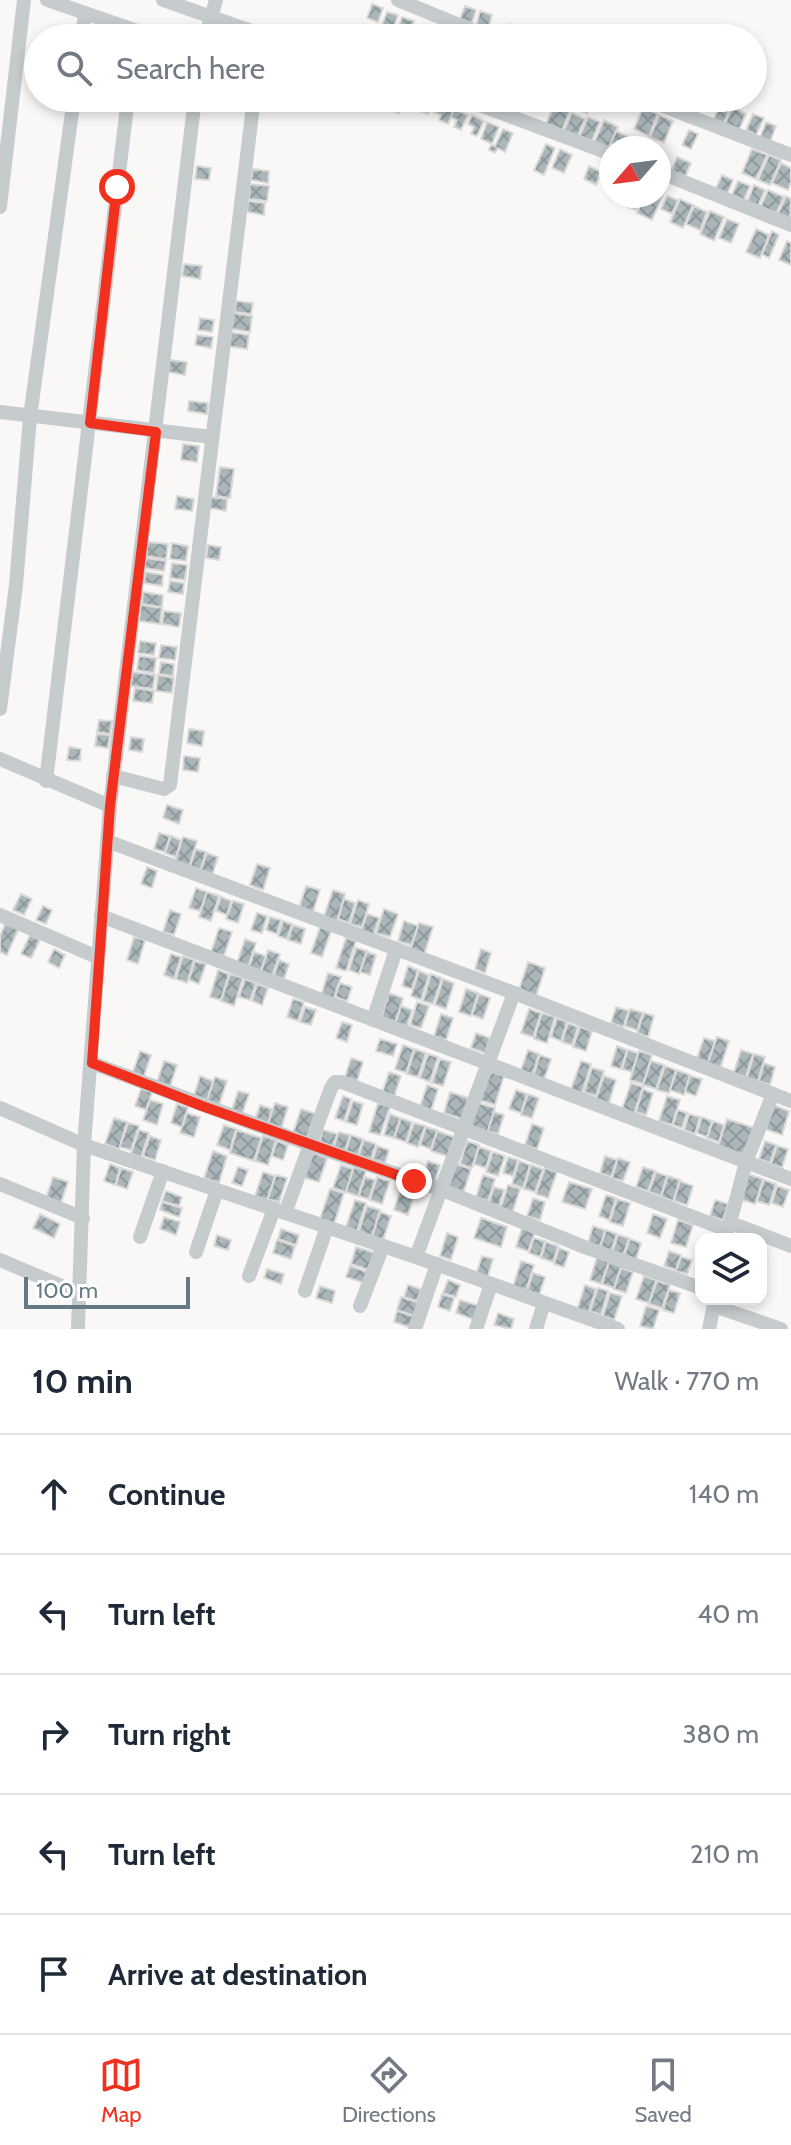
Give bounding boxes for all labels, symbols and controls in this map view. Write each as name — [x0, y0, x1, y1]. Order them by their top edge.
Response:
search box — [24, 24, 767, 112]
icon: search — [52, 46, 96, 90]
text: Search here — [116, 50, 265, 87]
north arrow — [599, 136, 671, 208]
route start — [99, 169, 135, 205]
route end — [396, 1163, 432, 1199]
map controls — [695, 1233, 767, 1305]
button: layers — [695, 1233, 767, 1305]
scale bar — [24, 1273, 190, 1309]
text: 100 m — [36, 1277, 98, 1304]
text: 10 min — [32, 1360, 133, 1402]
text: Walk · 770 m — [615, 1365, 759, 1397]
icon: ahead — [32, 1472, 76, 1516]
text: Continue — [108, 1476, 225, 1513]
text: 140 m — [689, 1478, 759, 1510]
icon: left — [32, 1592, 76, 1636]
text: Turn left — [108, 1596, 216, 1633]
text: 40 m — [697, 1598, 759, 1630]
icon: right — [32, 1712, 76, 1756]
text: Turn right — [108, 1716, 231, 1753]
text: 380 m — [682, 1718, 759, 1750]
icon: left — [32, 1832, 76, 1876]
text: Turn left — [108, 1836, 216, 1873]
text: 210 m — [690, 1838, 759, 1870]
icon: arrive — [32, 1952, 76, 1996]
text: Arrive at destination — [108, 1956, 368, 1993]
tab: Map — [99, 2053, 143, 2128]
tab: Directions — [342, 2053, 436, 2128]
tab: Saved — [635, 2053, 692, 2128]

